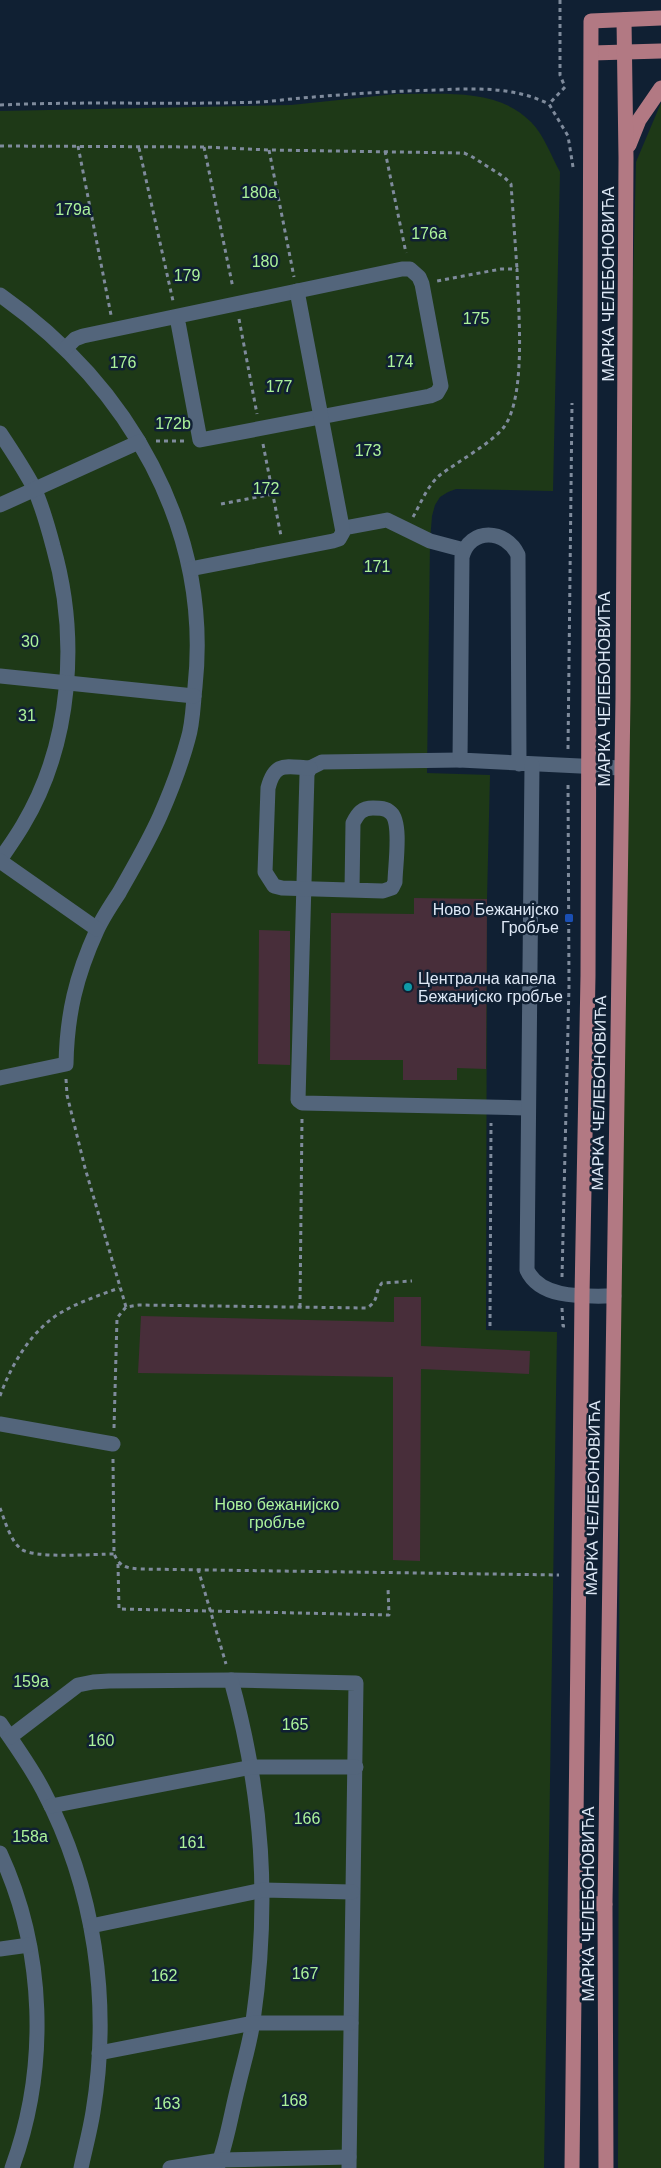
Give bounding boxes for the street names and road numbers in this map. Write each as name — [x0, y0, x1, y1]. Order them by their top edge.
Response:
street label: МАРКА ЧЕЛЕБОНОВИЋА — [600, 186, 617, 381]
street label: МАРКА ЧЕЛЕБОНОВИЋА — [596, 591, 613, 786]
street label: МАРКА ЧЕЛЕБОНОВИЋА — [589, 995, 609, 1191]
street label: МАРКА ЧЕЛЕБОНОВИЋА — [583, 1400, 603, 1596]
street label: МАРКА ЧЕЛЕБОНОВИЋА — [580, 1806, 597, 2001]

